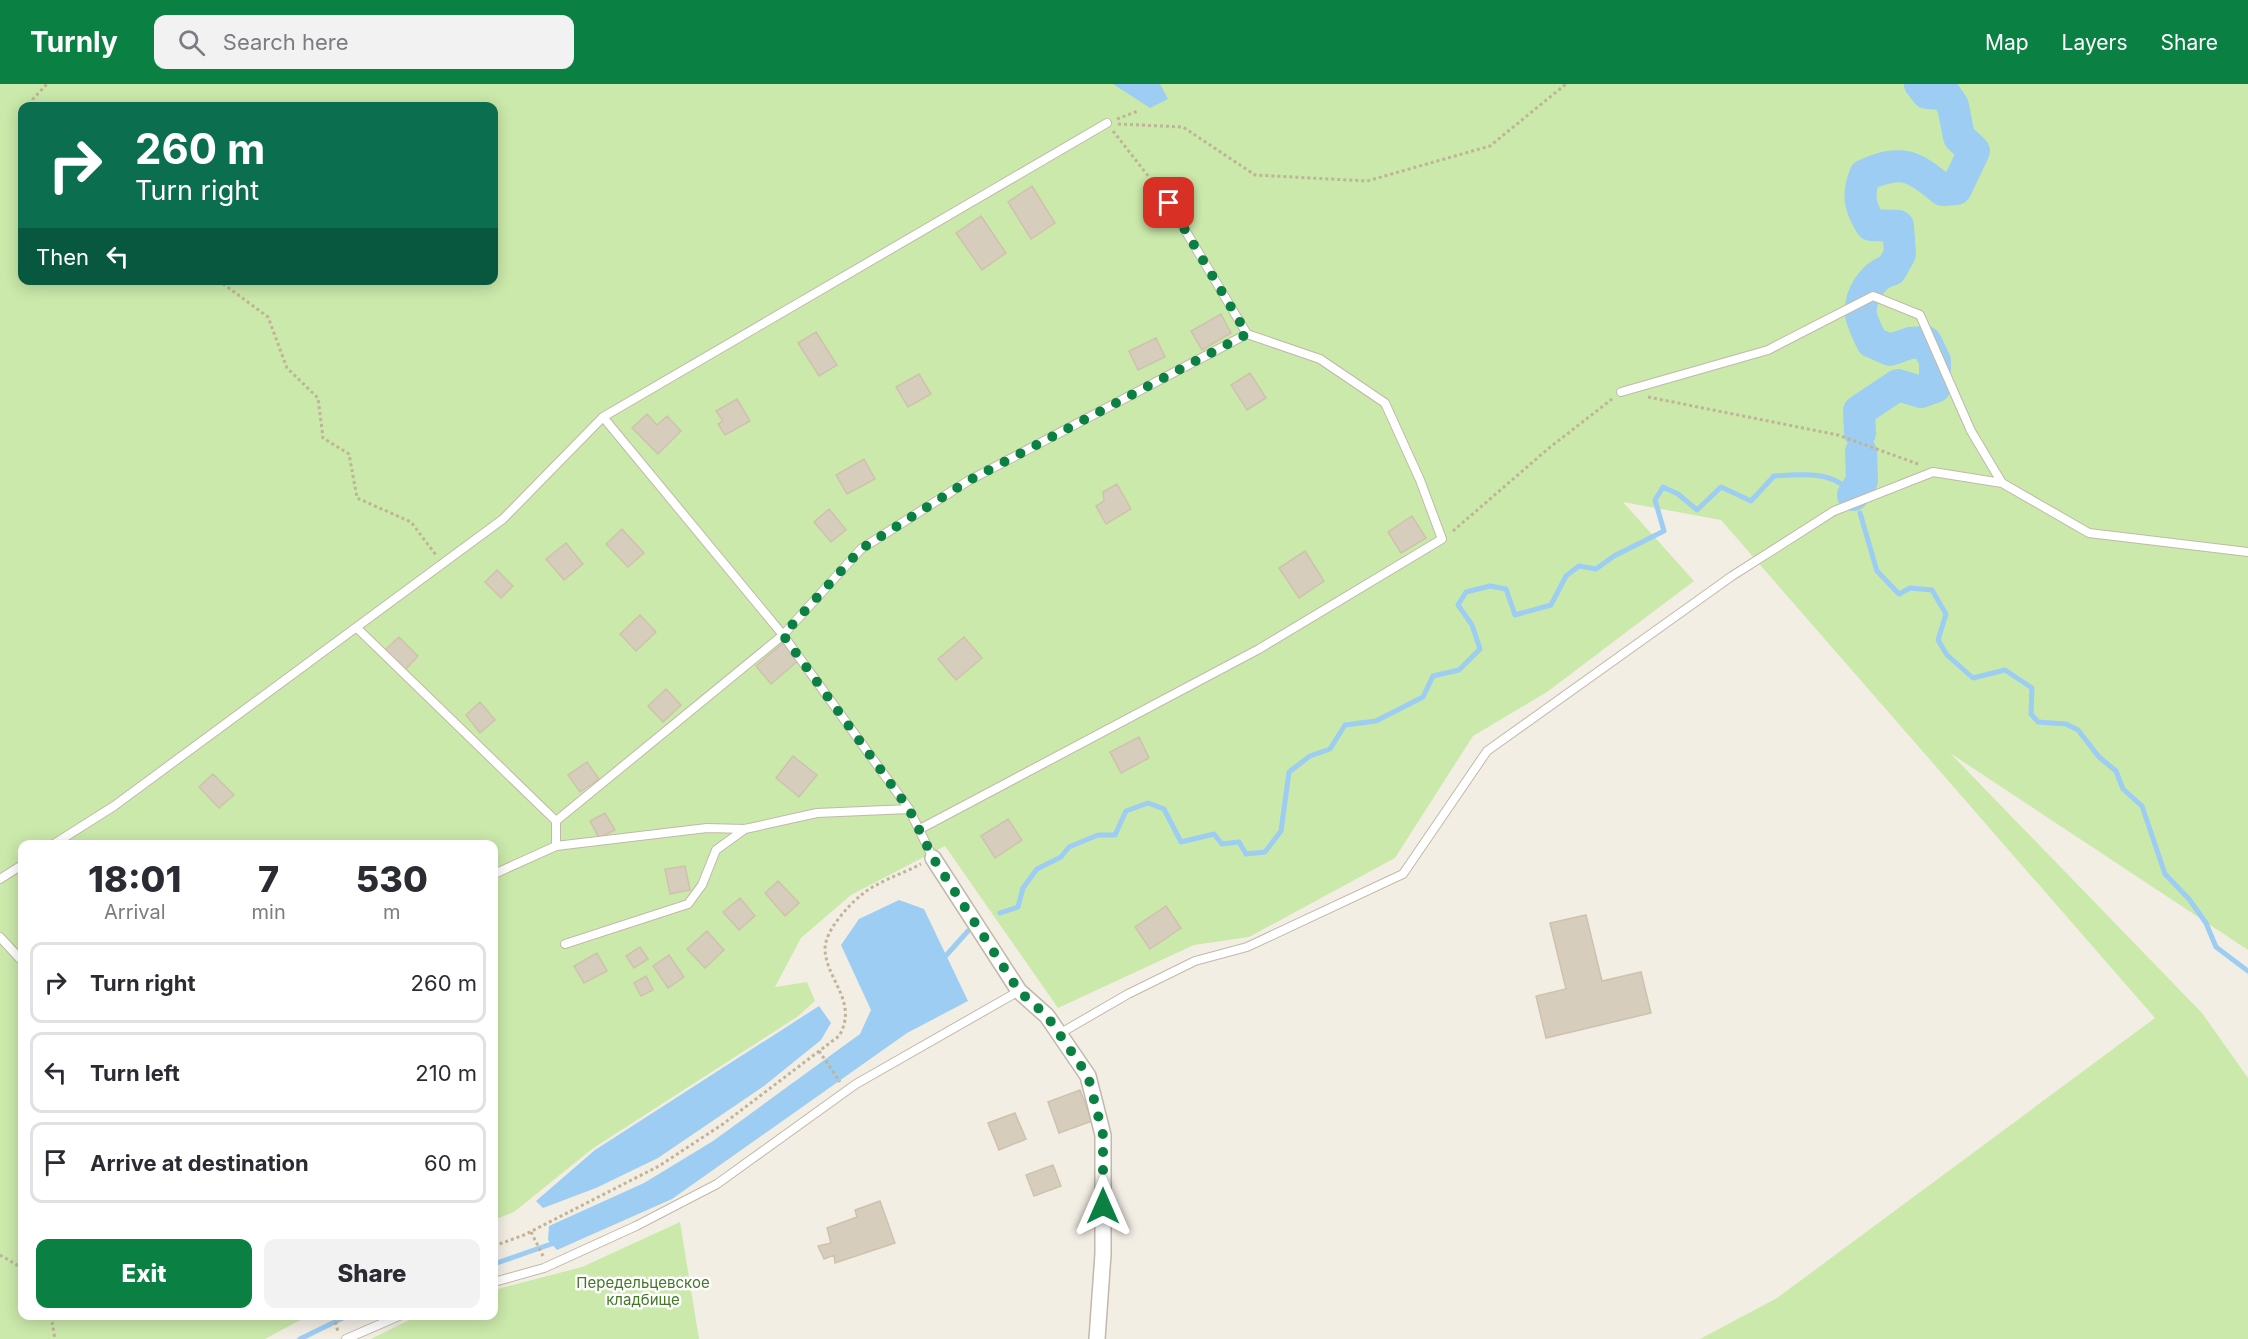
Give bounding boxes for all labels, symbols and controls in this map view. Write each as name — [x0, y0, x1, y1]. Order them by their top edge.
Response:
search box — [154, 15, 574, 69]
text: Turnly — [30, 25, 118, 59]
icon: search — [175, 26, 208, 59]
text: Search here — [223, 29, 349, 55]
text: Map — [1985, 30, 2029, 55]
text: Layers — [2062, 30, 2128, 55]
text: Share — [2161, 30, 2218, 55]
text: 260 m — [135, 123, 265, 174]
icon: right — [36, 126, 114, 204]
text: Turn right — [135, 174, 259, 207]
pin — [1143, 177, 1194, 228]
icon: arrive — [1152, 186, 1185, 219]
icon: left — [101, 240, 134, 273]
text: Then — [36, 244, 89, 270]
text: 18:01 — [88, 857, 181, 901]
text: 7 — [258, 857, 279, 901]
text: 530 — [356, 857, 428, 901]
text: Arrival — [104, 900, 166, 924]
text: min — [252, 900, 286, 924]
text: m — [383, 900, 401, 924]
icon: right — [39, 966, 72, 999]
text: Turn right — [90, 970, 196, 996]
text: 260 m — [411, 970, 477, 996]
icon: left — [39, 1056, 72, 1089]
text: Turn left — [90, 1060, 180, 1086]
text: 210 m — [415, 1060, 477, 1086]
icon: arrive — [39, 1146, 72, 1179]
text: Arrive at destination — [90, 1150, 309, 1176]
text: 60 m — [424, 1150, 477, 1176]
position arrow — [1071, 1174, 1135, 1238]
button: Exit — [36, 1239, 252, 1308]
button: Share — [264, 1239, 480, 1308]
park label: Передельцевское кладбище — [576, 1273, 710, 1309]

